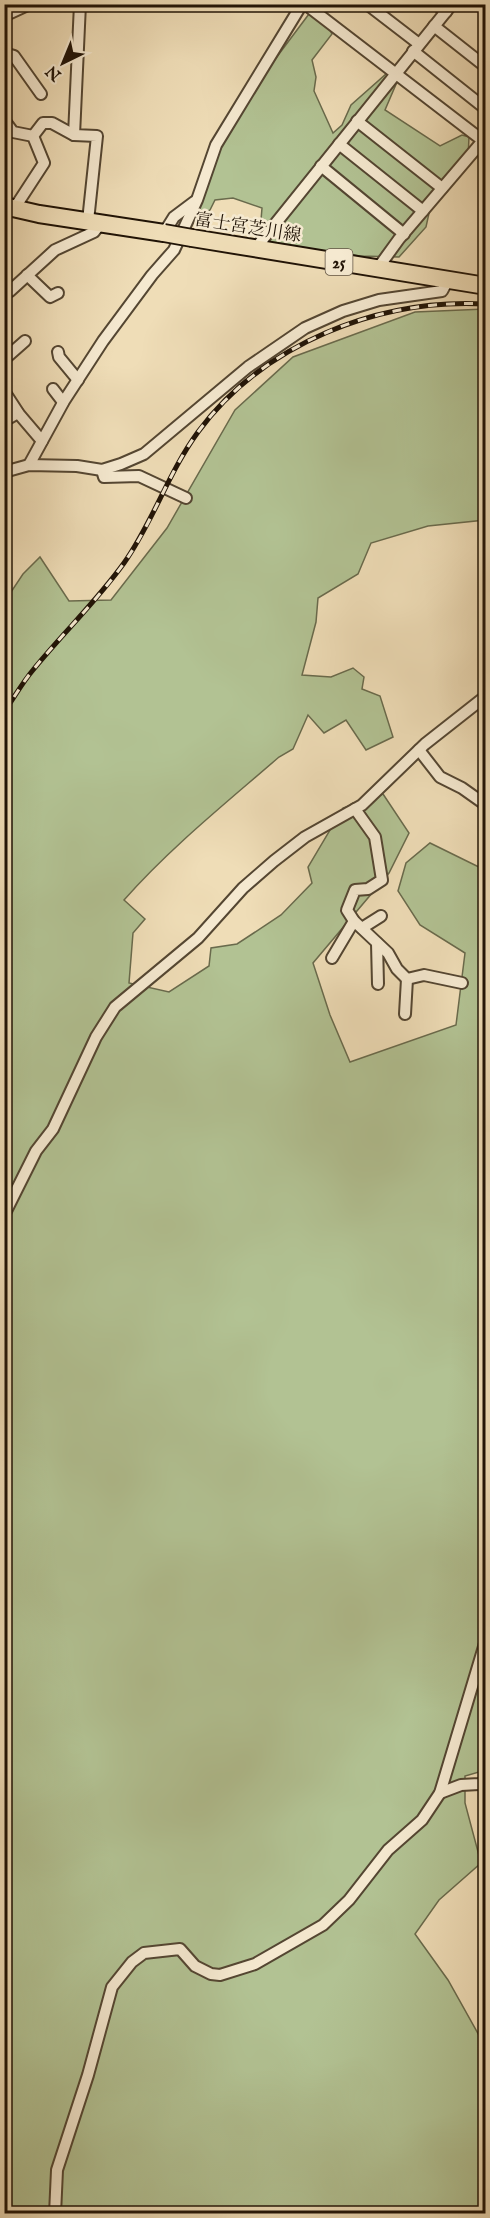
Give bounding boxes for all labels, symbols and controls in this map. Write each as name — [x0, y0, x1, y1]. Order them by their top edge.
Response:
north arrow — [33, 33, 93, 93]
text: N — [42, 60, 67, 85]
street label: 富士宮芝川線 — [193, 209, 303, 248]
road number: 25 — [326, 249, 352, 275]

